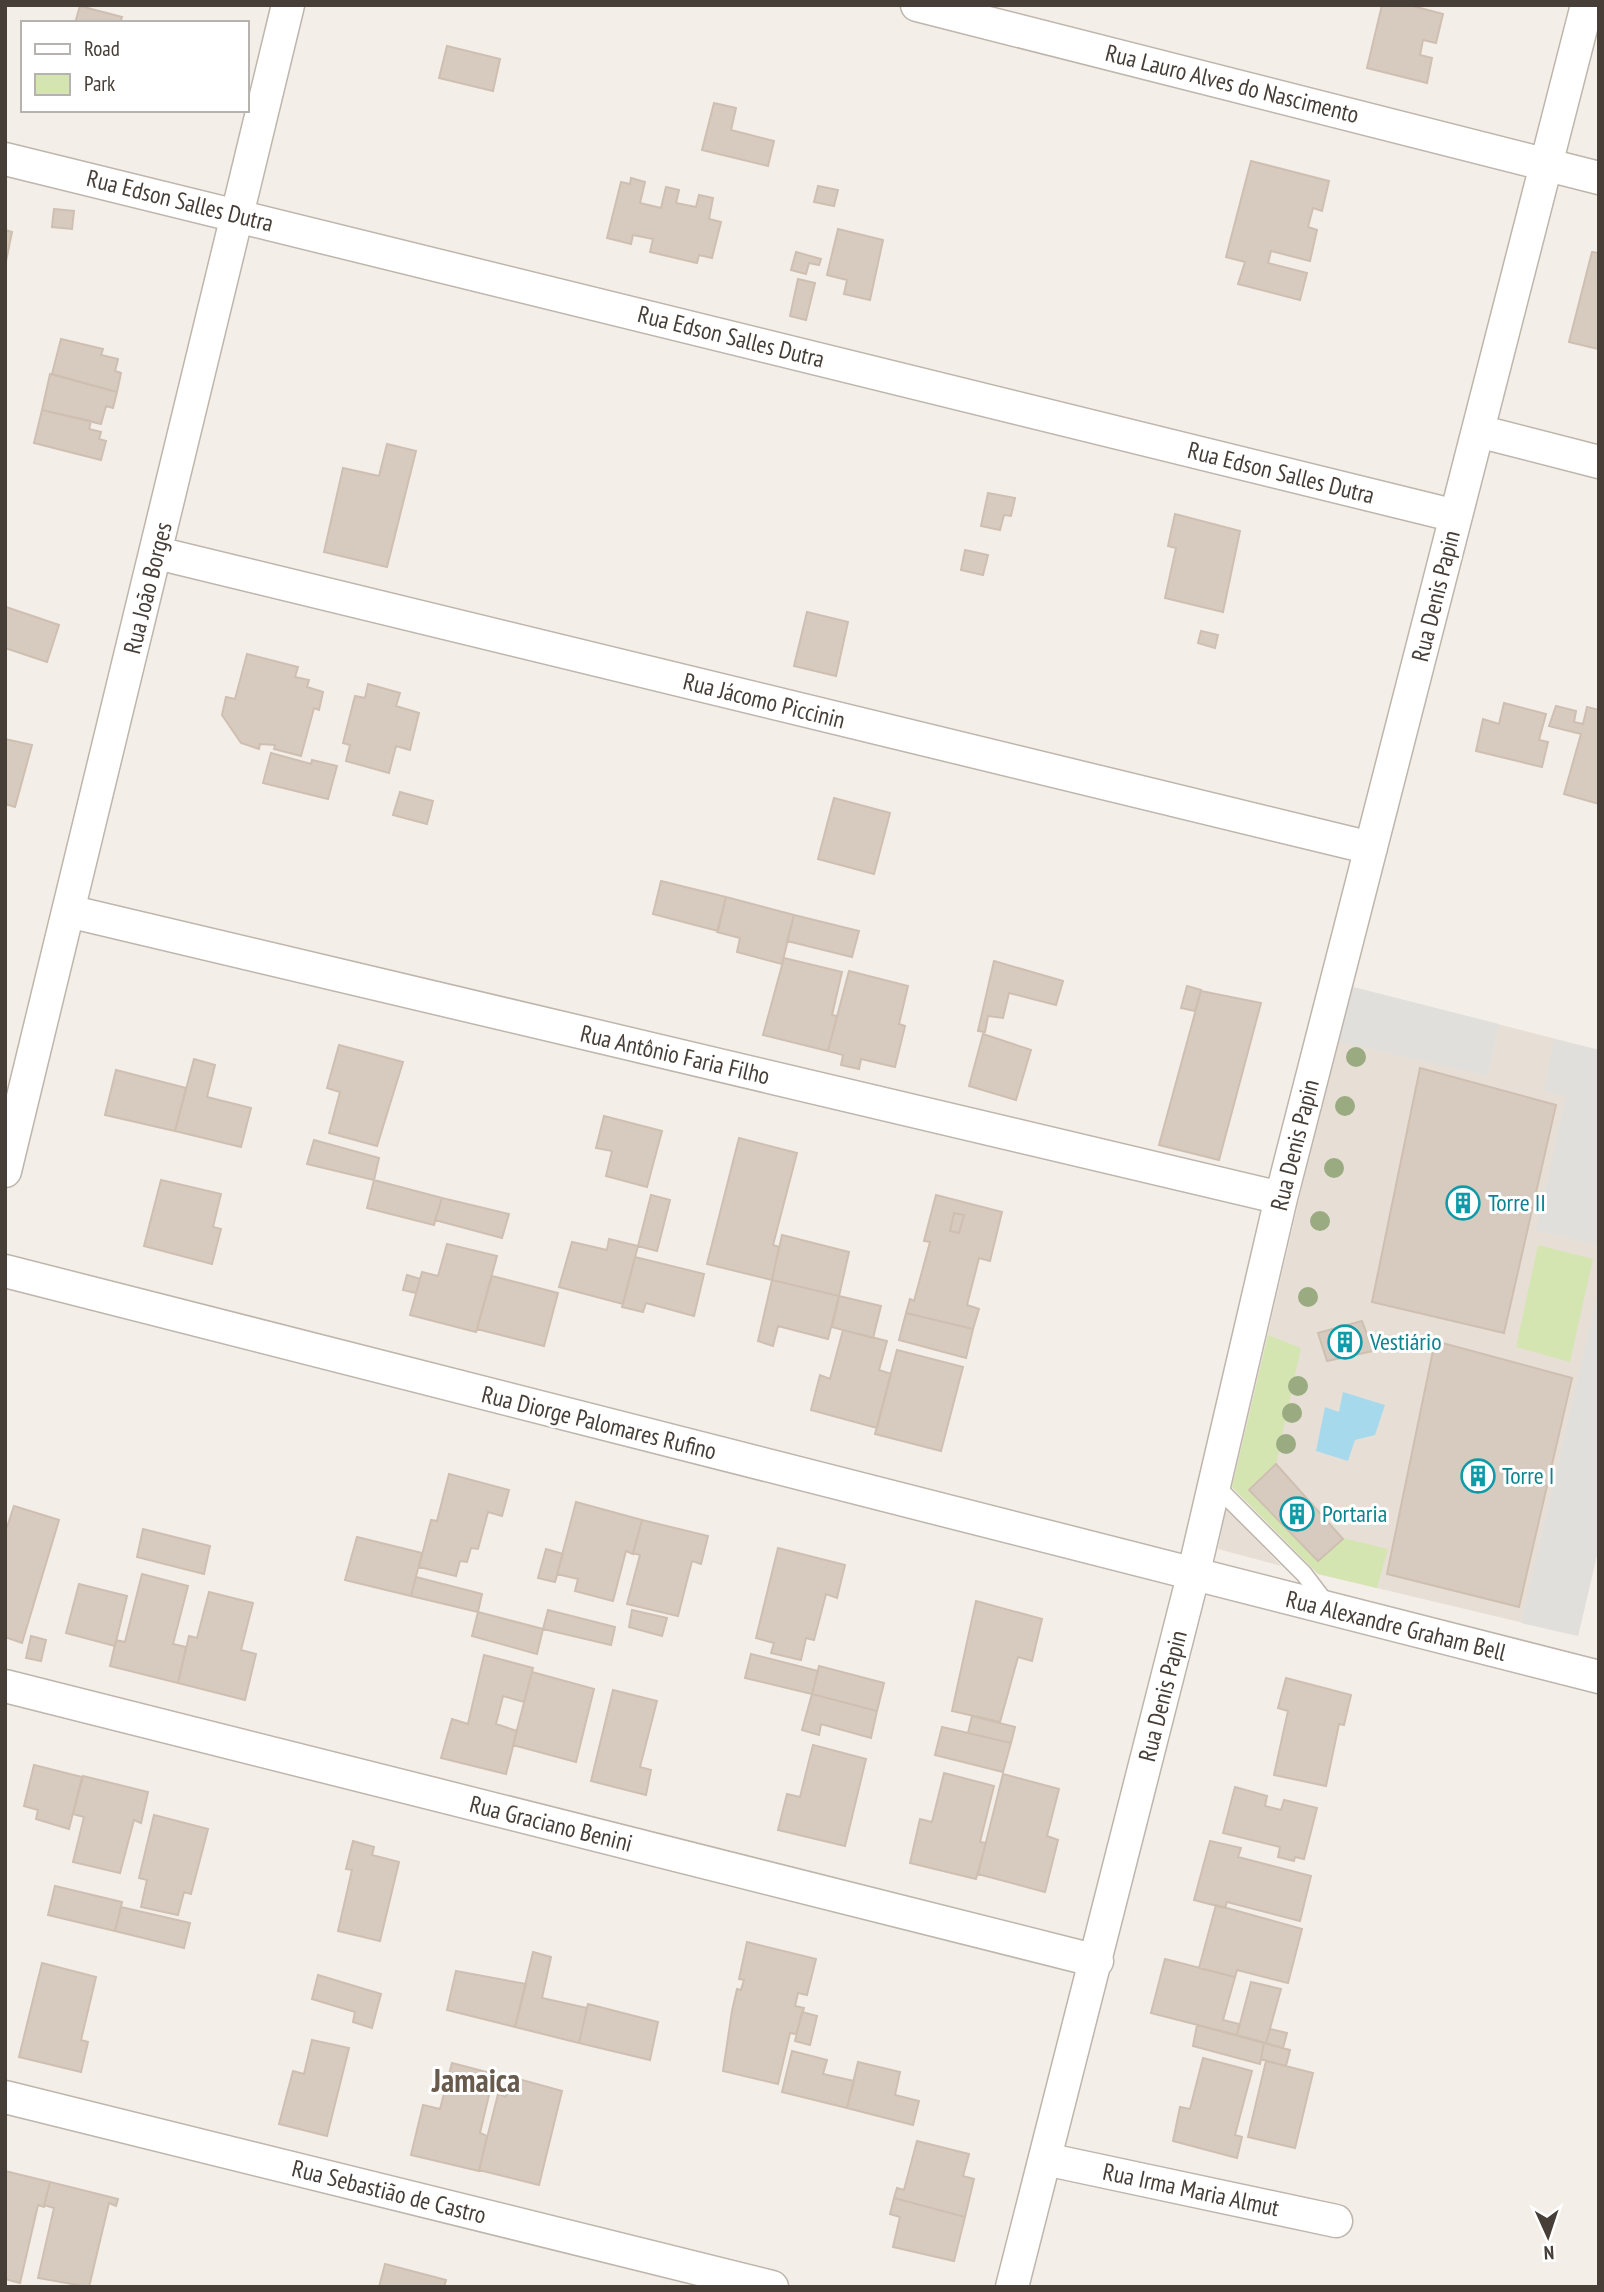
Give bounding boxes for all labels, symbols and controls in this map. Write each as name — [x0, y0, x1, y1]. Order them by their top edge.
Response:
legend — [21, 21, 248, 112]
text: Road — [84, 35, 120, 62]
street label: Rua Lauro Alves do Nascimento — [1102, 37, 1362, 130]
text: Park — [84, 70, 115, 97]
street label: Rua Edson Salles Dutra — [84, 162, 277, 239]
street label: Rua Edson Salles Dutra — [635, 298, 828, 375]
street label: Rua Edson Salles Dutra — [1185, 434, 1378, 511]
street label: Rua João Borges — [116, 519, 179, 657]
street label: Rua Denis Papin — [1404, 527, 1467, 665]
street label: Rua Jácomo Piccinin — [680, 665, 848, 736]
street label: Rua Antônio Faria Filho — [577, 1018, 773, 1091]
street label: Rua Denis Papin — [1263, 1076, 1326, 1214]
building icon: Torre II — [1444, 1184, 1482, 1222]
place label: Torre II — [1488, 1187, 1546, 1218]
building icon: Vestiário — [1326, 1323, 1364, 1361]
place label: Vestiário — [1369, 1326, 1442, 1357]
street label: Rua Diorge Palomares Rufino — [479, 1378, 720, 1467]
building icon: Torre I — [1459, 1457, 1497, 1495]
place label: Torre I — [1502, 1460, 1554, 1491]
building icon: Portaria — [1278, 1495, 1316, 1533]
place label: Portaria — [1322, 1498, 1387, 1529]
street label: Rua Alexandre Graham Bell — [1283, 1583, 1510, 1668]
street label: Rua Denis Papin — [1131, 1627, 1194, 1765]
street label: Rua Graciano Benini — [467, 1788, 636, 1859]
district label: Jamaica — [431, 2059, 520, 2101]
street label: Rua Sebastião de Castro — [289, 2152, 489, 2231]
street label: Rua Irma Maria Almut — [1100, 2156, 1282, 2223]
north arrow — [1513, 2201, 1583, 2271]
text: N — [1543, 2241, 1555, 2265]

